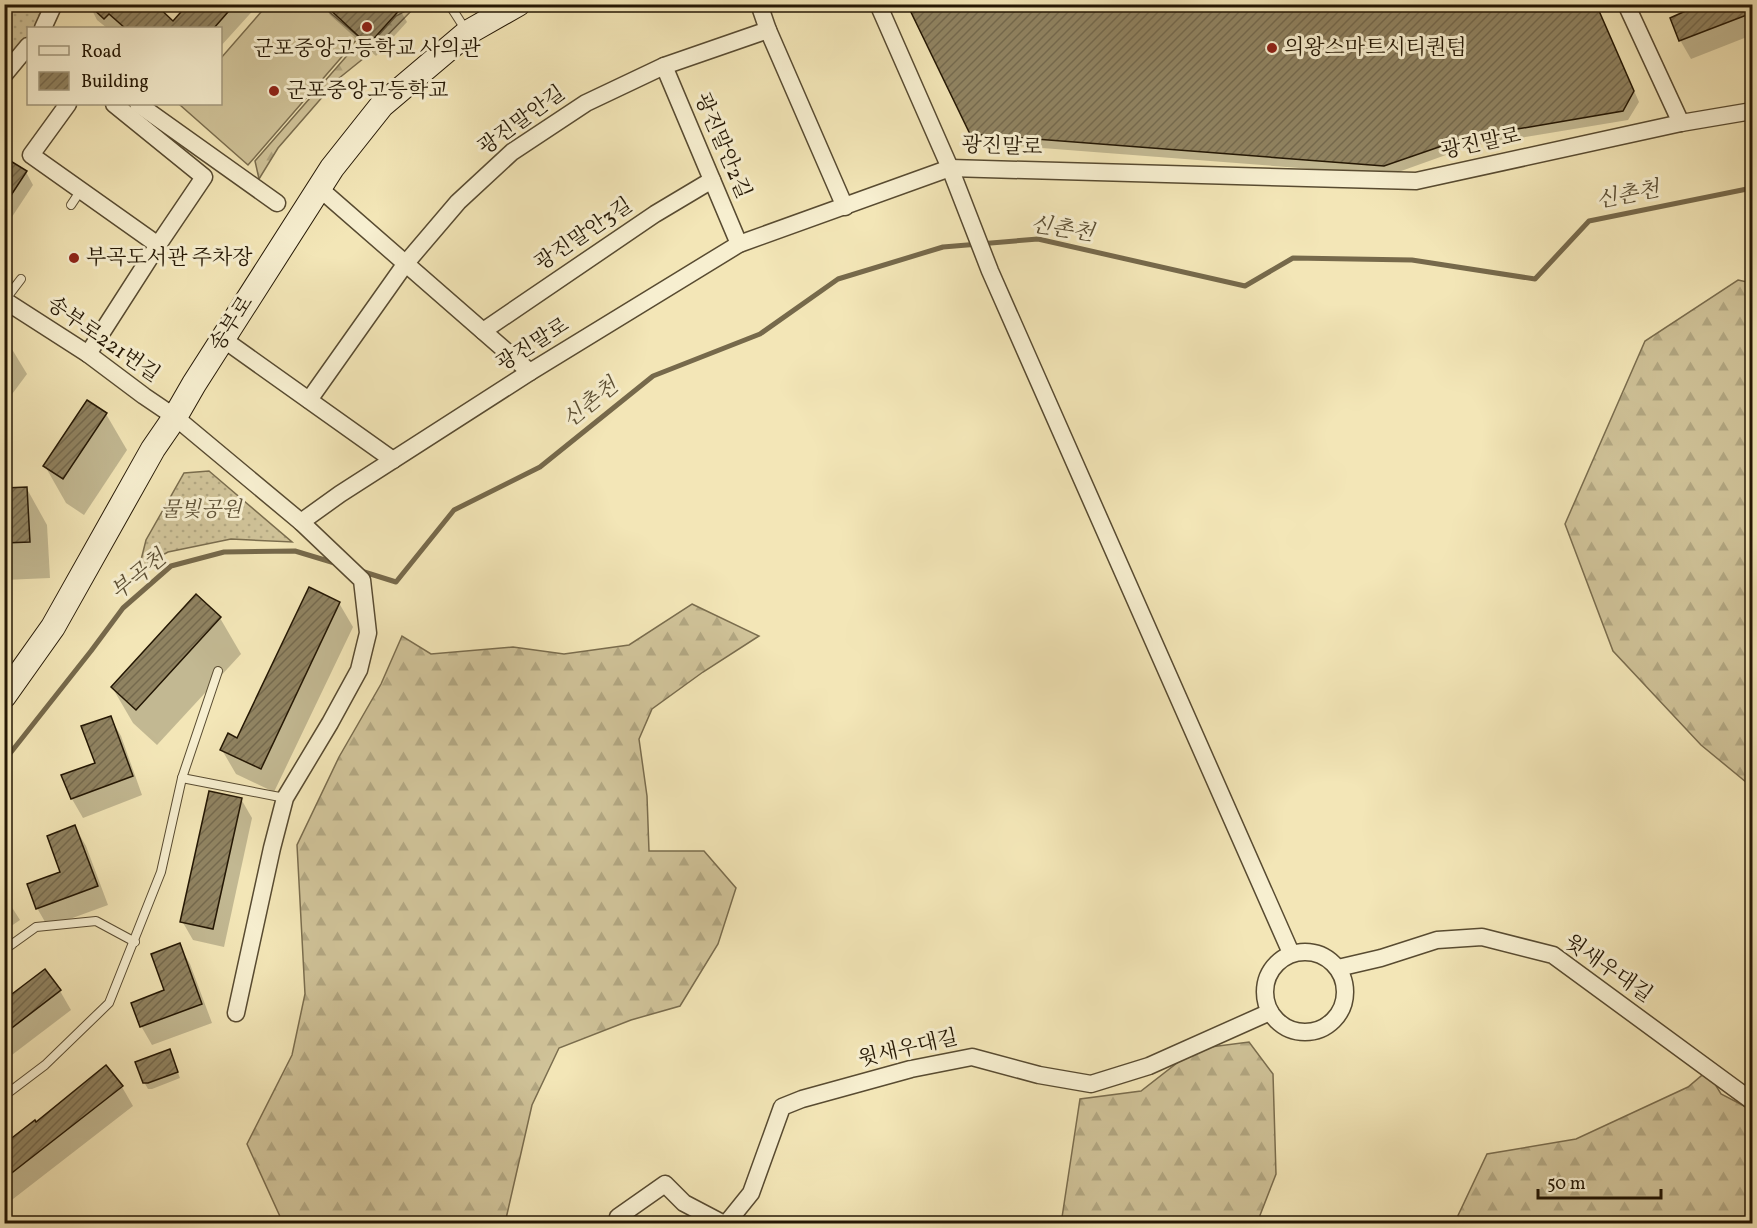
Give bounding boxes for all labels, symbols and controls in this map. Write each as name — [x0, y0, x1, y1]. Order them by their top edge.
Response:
marker: 군포중앙고등학교 사의관 — [360, 20, 374, 34]
legend — [27, 27, 222, 105]
place label: 의왕스마트시티퀀텀 — [1284, 34, 1467, 63]
place label: 군포중앙고등학교 사의관 — [253, 35, 481, 64]
text: Road — [81, 40, 122, 65]
marker: 의왕스마트시티퀀텀 — [1265, 41, 1279, 55]
text: Building — [81, 70, 149, 95]
place label: 군포중앙고등학교 — [286, 77, 448, 106]
street label: 광진말안길 — [472, 79, 572, 163]
marker: 군포중앙고등학교 — [267, 84, 281, 98]
street label: 광진말안2길 — [687, 88, 757, 204]
street label: 광진말로 — [1438, 121, 1524, 167]
street label: 광진말로 — [961, 131, 1043, 163]
water label: 신촌천 — [1594, 174, 1664, 217]
street label: 광진말안3길 — [529, 192, 639, 278]
water label: 신촌천 — [1028, 210, 1098, 251]
place label: 부곡도서관 주차장 — [86, 244, 253, 273]
marker: 부곡도서관 주차장 — [67, 251, 81, 265]
street label: 송부로221번길 — [41, 290, 165, 390]
street label: 송부로 — [203, 291, 261, 357]
street label: 광진말로 — [491, 311, 575, 379]
water label: 신촌천 — [556, 371, 627, 436]
park label: 물빛공원 — [160, 496, 243, 525]
water label: 부곡천 — [104, 543, 175, 608]
street label: 윗새우대길 — [1558, 928, 1658, 1010]
street label: 윗새우대길 — [855, 1023, 961, 1075]
scale bar — [1538, 1162, 1661, 1200]
text: 50 m — [1547, 1172, 1586, 1197]

